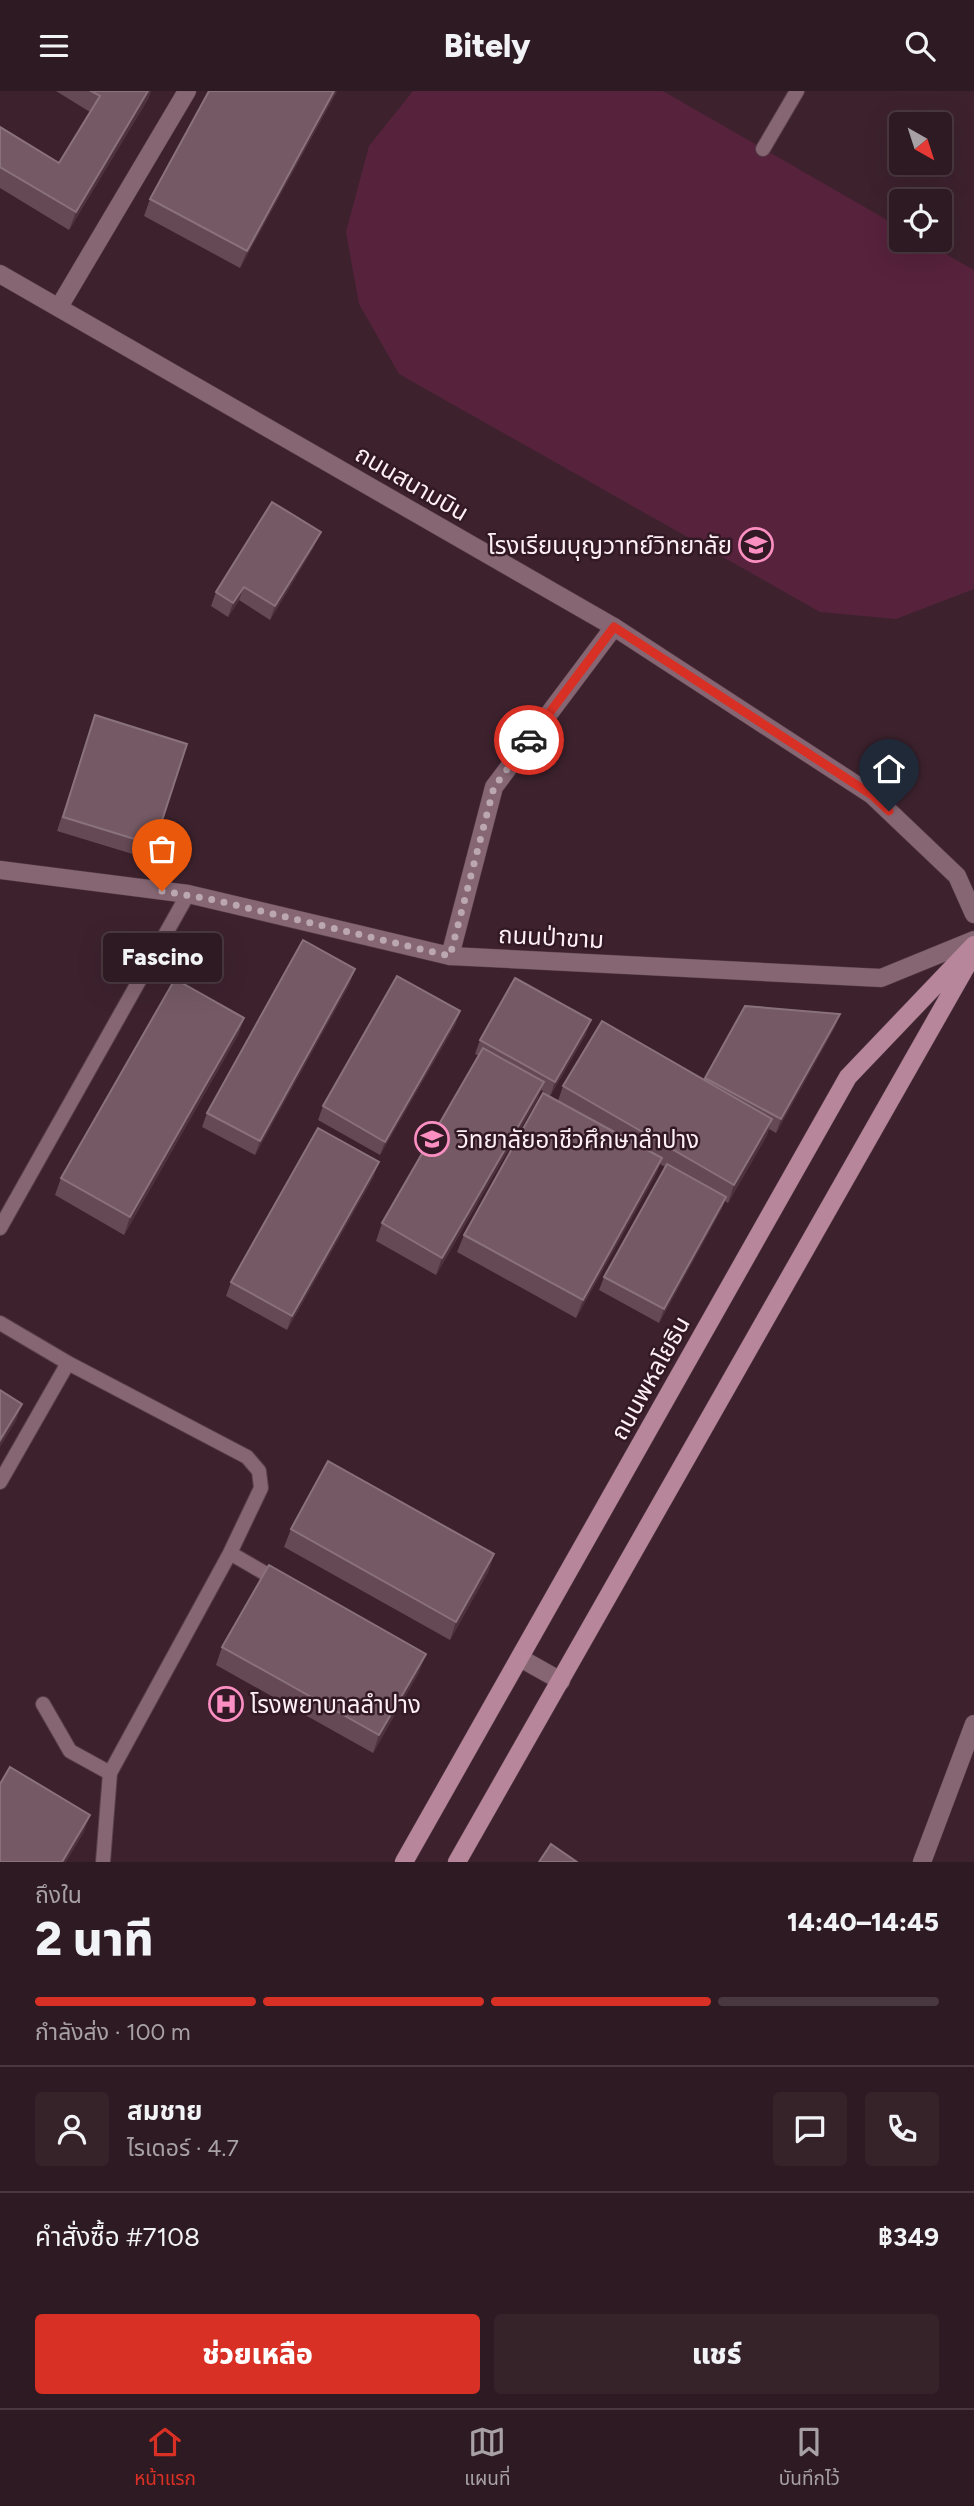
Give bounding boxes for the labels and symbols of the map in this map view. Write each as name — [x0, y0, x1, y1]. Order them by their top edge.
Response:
north arrow — [889, 112, 952, 175]
street label: ถนนสนามบิน — [350, 439, 474, 527]
school or university icon: โรงเรียนบุญวาทย์วิทยาลัย — [737, 526, 775, 564]
place label: โรงเรียนบุญวาทย์วิทยาลัย — [488, 531, 732, 561]
courier — [494, 705, 564, 775]
pin — [859, 739, 919, 811]
pin — [132, 819, 192, 891]
street label: ถนนป่าขาม — [497, 920, 605, 954]
callout: Fascino — [102, 933, 222, 982]
school or university icon: วิทยาลัยอาชีวศึกษาลำปาง — [413, 1120, 451, 1158]
place label: วิทยาลัยอาชีวศึกษาลำปาง — [456, 1125, 699, 1154]
street label: ถนนพหลโยธิน — [604, 1311, 696, 1445]
hospital icon: โรงพยาบาลลำปาง — [207, 1685, 245, 1723]
place label: โรงพยาบาลลำปาง — [250, 1690, 421, 1719]

